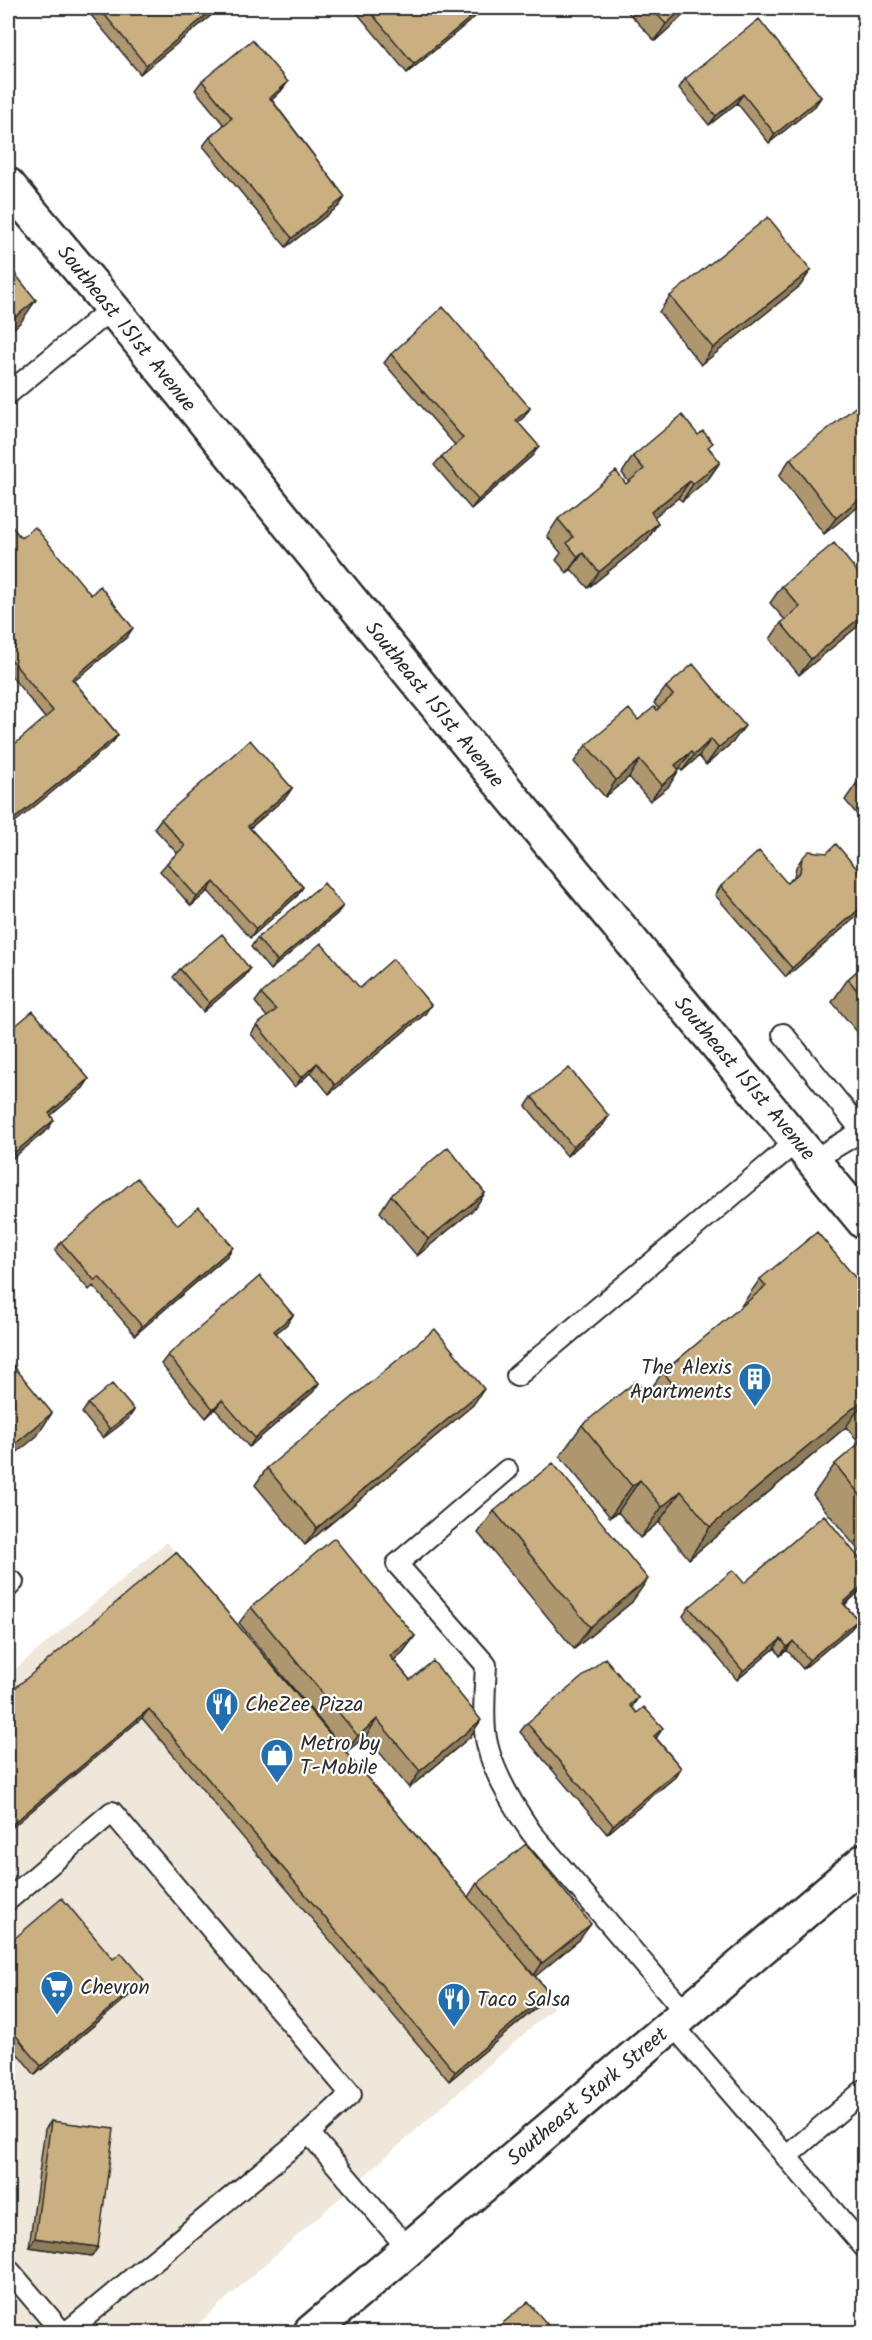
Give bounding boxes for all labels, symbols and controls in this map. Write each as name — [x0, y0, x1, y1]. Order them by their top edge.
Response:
street label: Southeast 151st Avenue — [48, 238, 204, 420]
street label: Southeast 151st Avenue — [356, 614, 512, 796]
street label: Southeast 151st Avenue — [665, 989, 823, 1169]
place label: The Alexis Apartments — [630, 1352, 732, 1409]
building icon: The Alexis Apartments — [737, 1361, 773, 1408]
restaurant icon: CheZee Pizza — [204, 1686, 240, 1733]
place label: CheZee Pizza — [245, 1689, 363, 1722]
place label: Metro by T-Mobile — [300, 1728, 380, 1785]
shop icon: Metro by T-Mobile — [259, 1737, 295, 1784]
supermarket icon: Chevron — [39, 1969, 75, 2016]
place label: Chevron — [80, 1972, 150, 2005]
restaurant icon: Taco Salsa — [436, 1981, 472, 2028]
place label: Taco Salsa — [477, 1984, 570, 2017]
street label: Southeast Stark Street — [500, 2019, 677, 2175]

